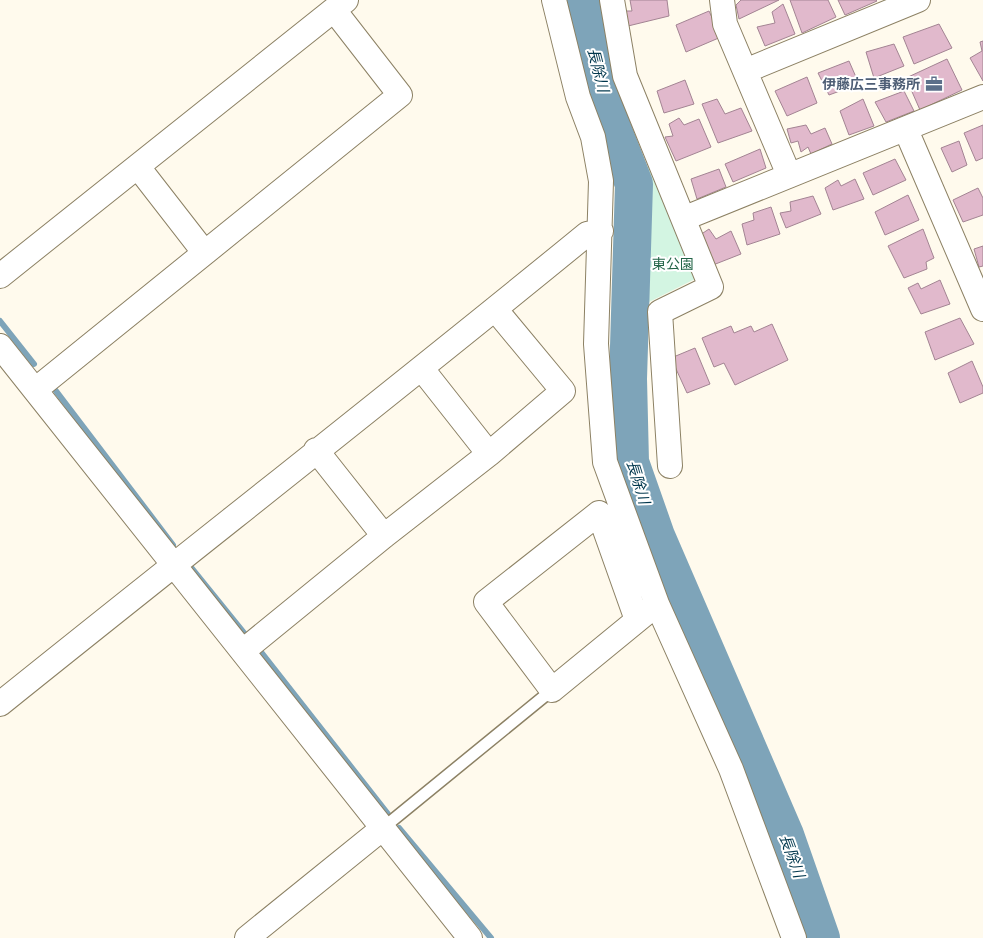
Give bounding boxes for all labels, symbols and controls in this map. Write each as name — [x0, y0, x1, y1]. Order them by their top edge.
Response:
water label: 長除川 — [583, 45, 615, 96]
place label: 伊藤広三事務所 — [822, 74, 920, 94]
office icon: 伊藤広三事務所 — [924, 74, 944, 94]
park label: 東公園 — [652, 254, 694, 274]
water label: 長除川 — [622, 457, 656, 508]
water label: 長除川 — [775, 831, 811, 882]

